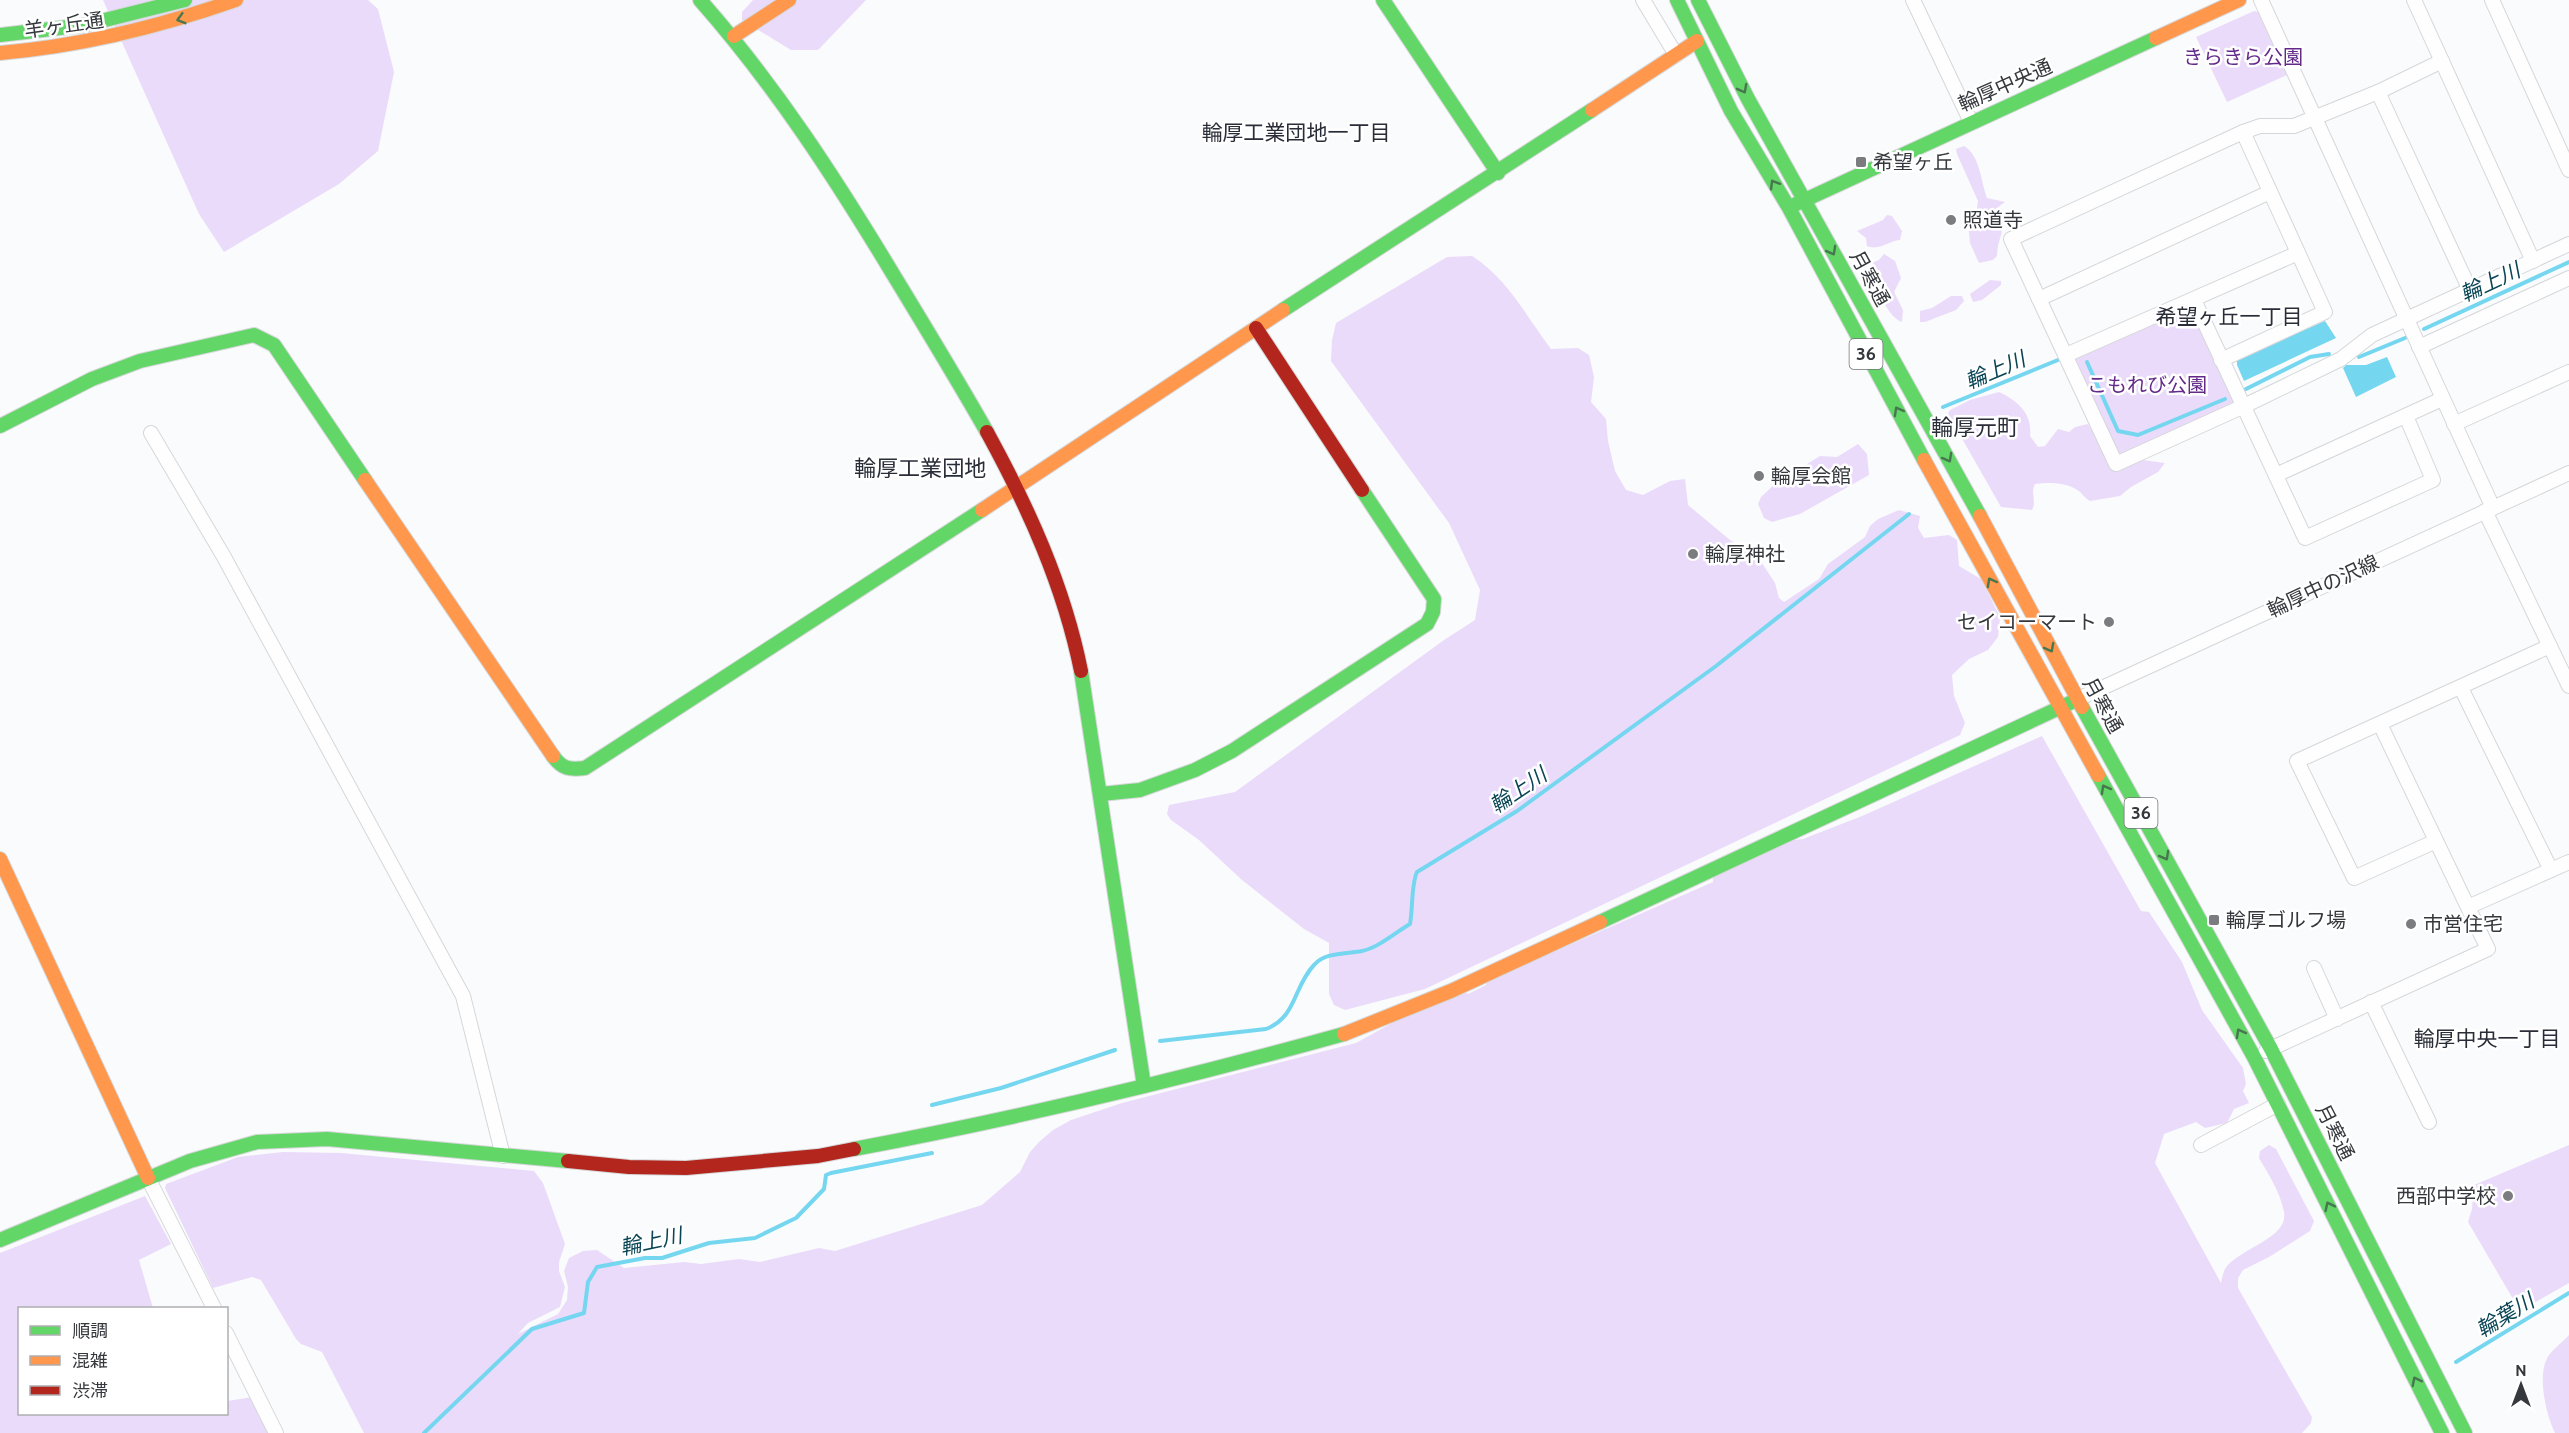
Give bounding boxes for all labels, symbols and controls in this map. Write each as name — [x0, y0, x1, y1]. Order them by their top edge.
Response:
street label: 羊ヶ丘通 — [23, 8, 105, 42]
one-way arrow — [176, 12, 187, 24]
park label: きらきら公園 — [2183, 45, 2303, 69]
street label: 輪厚中央通 — [1954, 54, 2056, 116]
one-way arrow — [1736, 83, 1747, 94]
district label: 輪厚工業団地一丁目 — [1202, 120, 1391, 145]
place label: 希望ヶ丘 — [1873, 150, 1953, 174]
marker: 希望ヶ丘 — [1854, 155, 1868, 169]
one-way arrow — [1770, 180, 1782, 190]
place label: 照道寺 — [1963, 208, 2023, 232]
marker: 照道寺 — [1944, 213, 1958, 227]
one-way arrow — [1825, 245, 1836, 255]
street label: 月寒通 — [1845, 246, 1895, 310]
water label: 輪上川 — [2456, 257, 2526, 307]
district label: 希望ヶ丘一丁目 — [2156, 304, 2303, 329]
road number: 36 — [1850, 339, 1882, 369]
water label: 輪上川 — [1961, 345, 2031, 394]
park label: こもれび公園 — [2087, 373, 2207, 397]
one-way arrow — [1894, 407, 1905, 417]
district label: 輪厚元町 — [1931, 414, 2019, 441]
one-way arrow — [1941, 452, 1952, 462]
district label: 輪厚工業団地 — [854, 455, 986, 482]
place label: 輪厚会館 — [1771, 464, 1851, 488]
marker: 輪厚会館 — [1752, 469, 1766, 483]
place label: 輪厚神社 — [1705, 542, 1785, 566]
marker: 輪厚神社 — [1686, 547, 1700, 561]
street label: 輪厚中の沢線 — [2264, 550, 2382, 622]
one-way arrow — [1987, 578, 1998, 588]
place label: セイコーマート — [1957, 610, 2097, 634]
marker: セイコーマート — [2102, 615, 2116, 629]
one-way arrow — [2043, 642, 2054, 653]
street label: 月寒通 — [2078, 673, 2128, 737]
water label: 輪上川 — [1485, 761, 1553, 818]
one-way arrow — [2101, 784, 2112, 795]
road number: 36 — [2124, 798, 2158, 828]
one-way arrow — [2158, 850, 2169, 860]
place label: 輪厚ゴルフ場 — [2226, 908, 2346, 932]
place label: 市営住宅 — [2423, 912, 2503, 936]
marker: 輪厚ゴルフ場 — [2207, 913, 2221, 927]
marker: 市営住宅 — [2404, 917, 2418, 931]
district label: 輪厚中央一丁目 — [2414, 1026, 2561, 1051]
one-way arrow — [2236, 1029, 2247, 1039]
street label: 月寒通 — [2311, 1100, 2359, 1164]
place label: 西部中学校 — [2396, 1184, 2496, 1208]
marker: 西部中学校 — [2501, 1189, 2515, 1203]
one-way arrow — [2325, 1201, 2337, 1212]
water label: 輪上川 — [618, 1222, 686, 1260]
water label: 輪葉川 — [2472, 1287, 2540, 1342]
legend — [18, 1307, 228, 1415]
text: 順調 — [72, 1320, 108, 1342]
text: 混雑 — [72, 1350, 108, 1372]
north arrow — [2491, 1355, 2551, 1415]
text: N — [2515, 1361, 2527, 1380]
one-way arrow — [2412, 1376, 2423, 1387]
text: 渋滞 — [72, 1380, 108, 1402]

